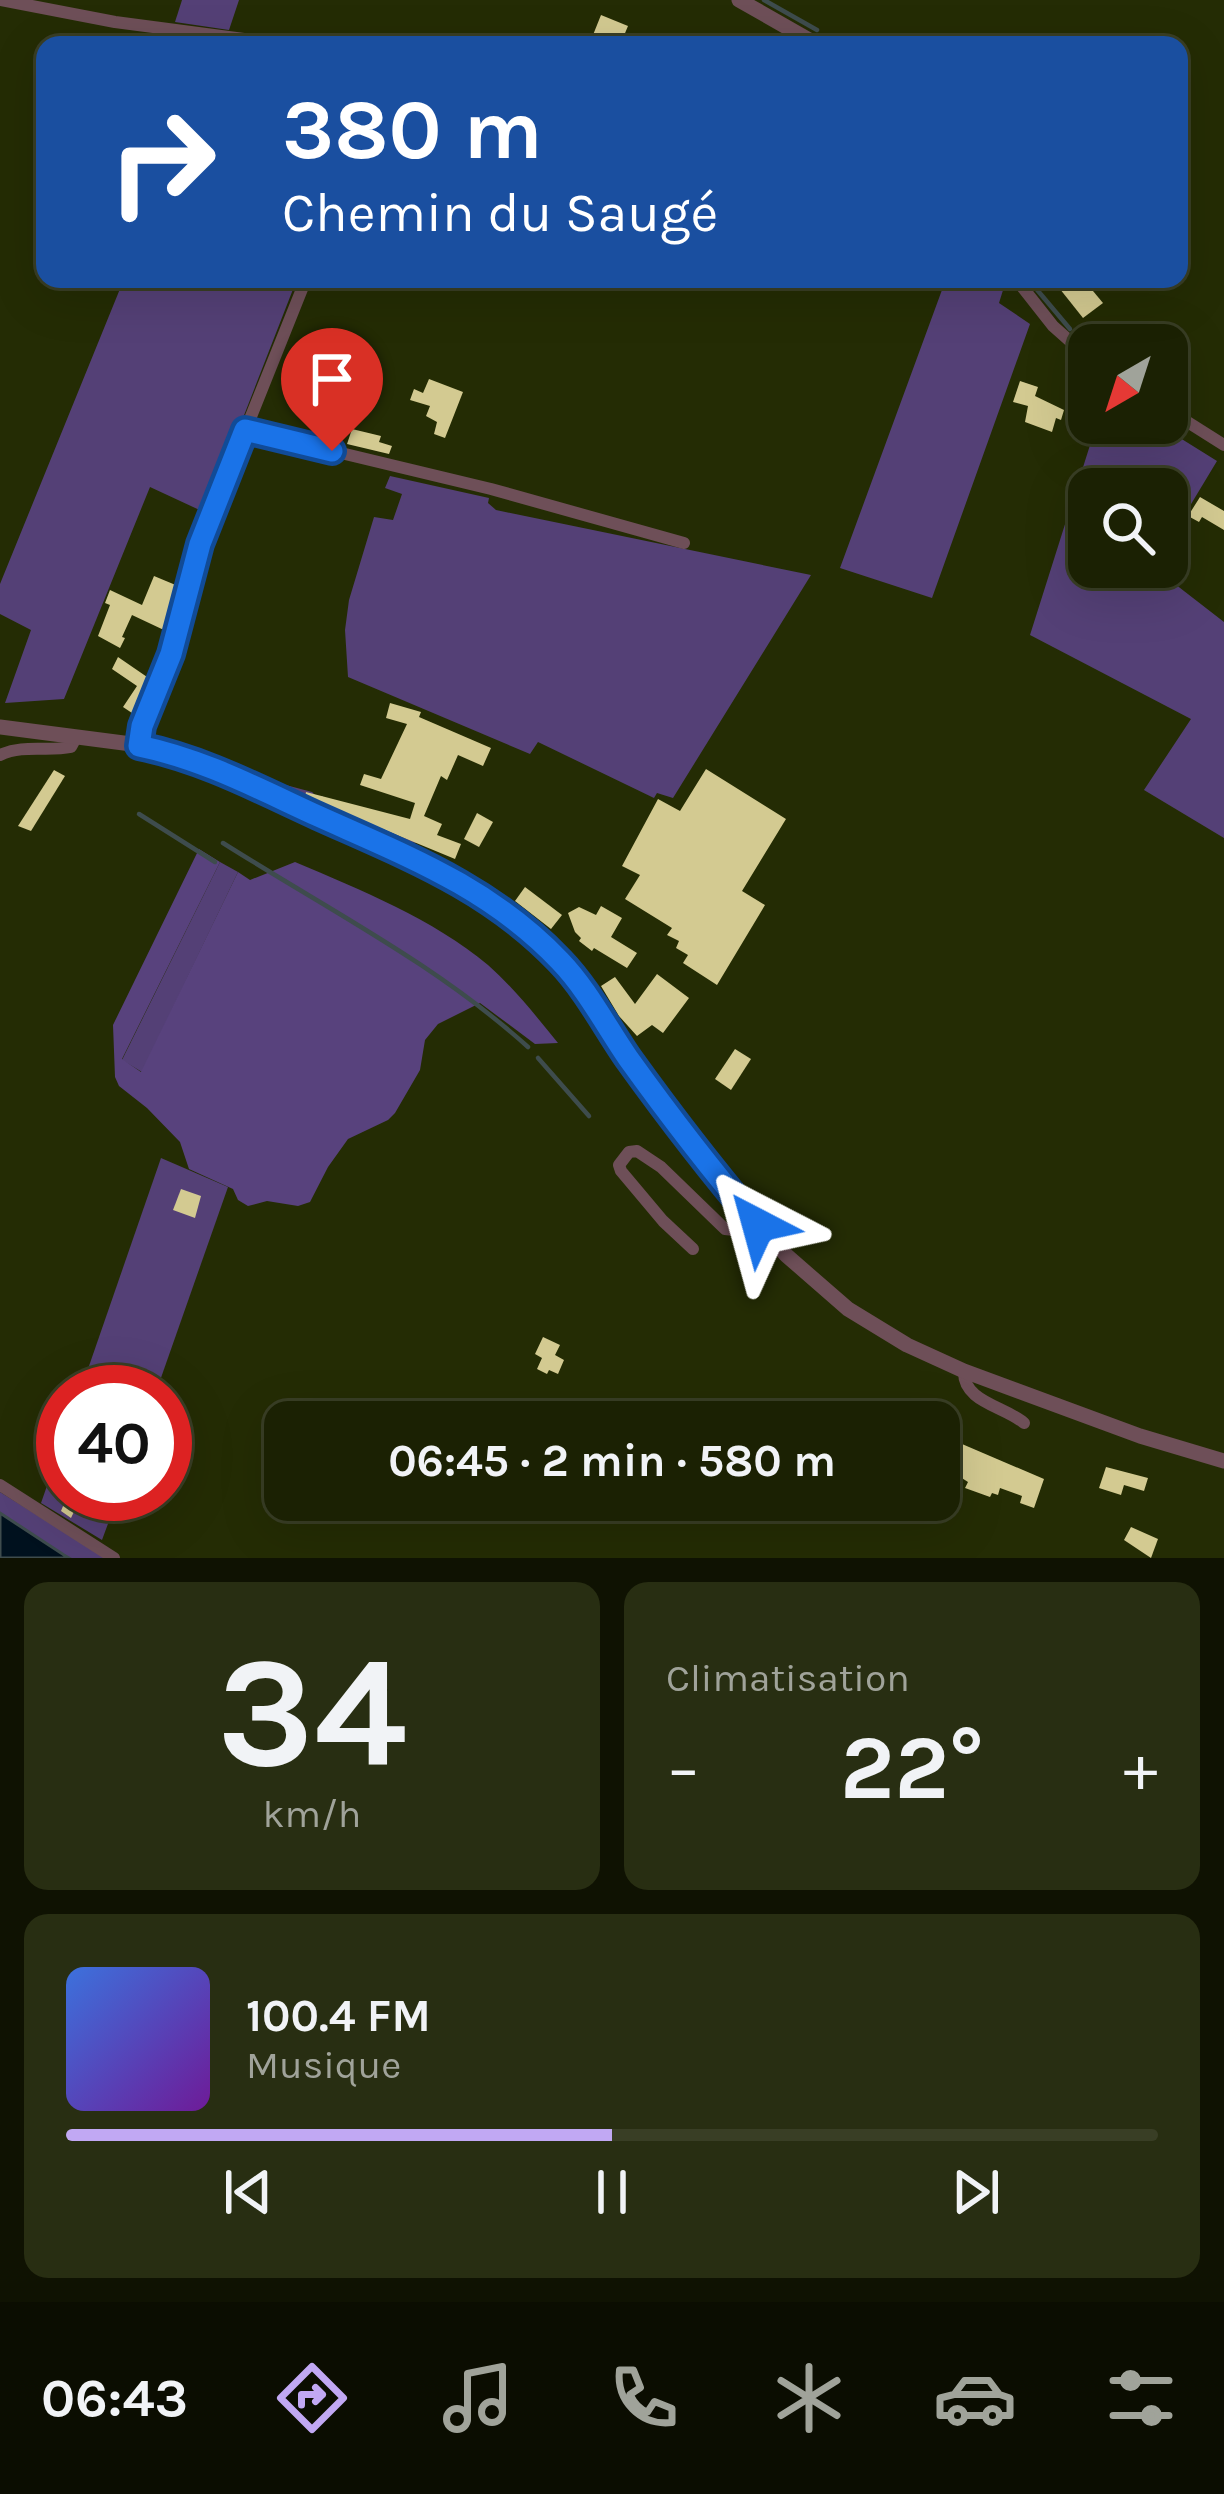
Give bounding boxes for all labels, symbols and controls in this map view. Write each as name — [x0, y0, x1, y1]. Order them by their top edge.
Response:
text: 380 m — [282, 81, 543, 179]
icon: right — [84, 84, 240, 240]
text: Chemin du Saugé — [282, 181, 718, 245]
north arrow — [1068, 324, 1188, 444]
map controls — [1068, 324, 1188, 588]
pin — [281, 328, 383, 451]
icon: arrive — [299, 346, 365, 412]
button: search — [1068, 468, 1188, 588]
position arrow — [695, 1162, 821, 1288]
speed limit sign: 40 — [36, 1365, 192, 1521]
text: 06:45 · 2 min · 580 m — [388, 1435, 836, 1487]
text: 34 — [217, 1622, 407, 1804]
text: Climatisation — [666, 1655, 910, 1701]
text: 22° — [840, 1715, 984, 1821]
text: − — [666, 1729, 701, 1807]
text: + — [1123, 1729, 1158, 1807]
text: km/h — [263, 1791, 361, 1837]
text: 100.4 FM — [246, 1990, 431, 2042]
text: Musique — [246, 2042, 401, 2088]
icon: previous — [215, 2159, 281, 2225]
icon: pause — [579, 2159, 645, 2225]
icon: next — [943, 2159, 1009, 2225]
icon: directions — [270, 2356, 354, 2440]
icon: music — [436, 2356, 520, 2440]
icon: phone — [602, 2356, 686, 2440]
icon: climate — [767, 2356, 851, 2440]
icon: car — [933, 2356, 1017, 2440]
icon: filters — [1099, 2356, 1183, 2440]
text: 06:43 — [41, 2366, 188, 2430]

